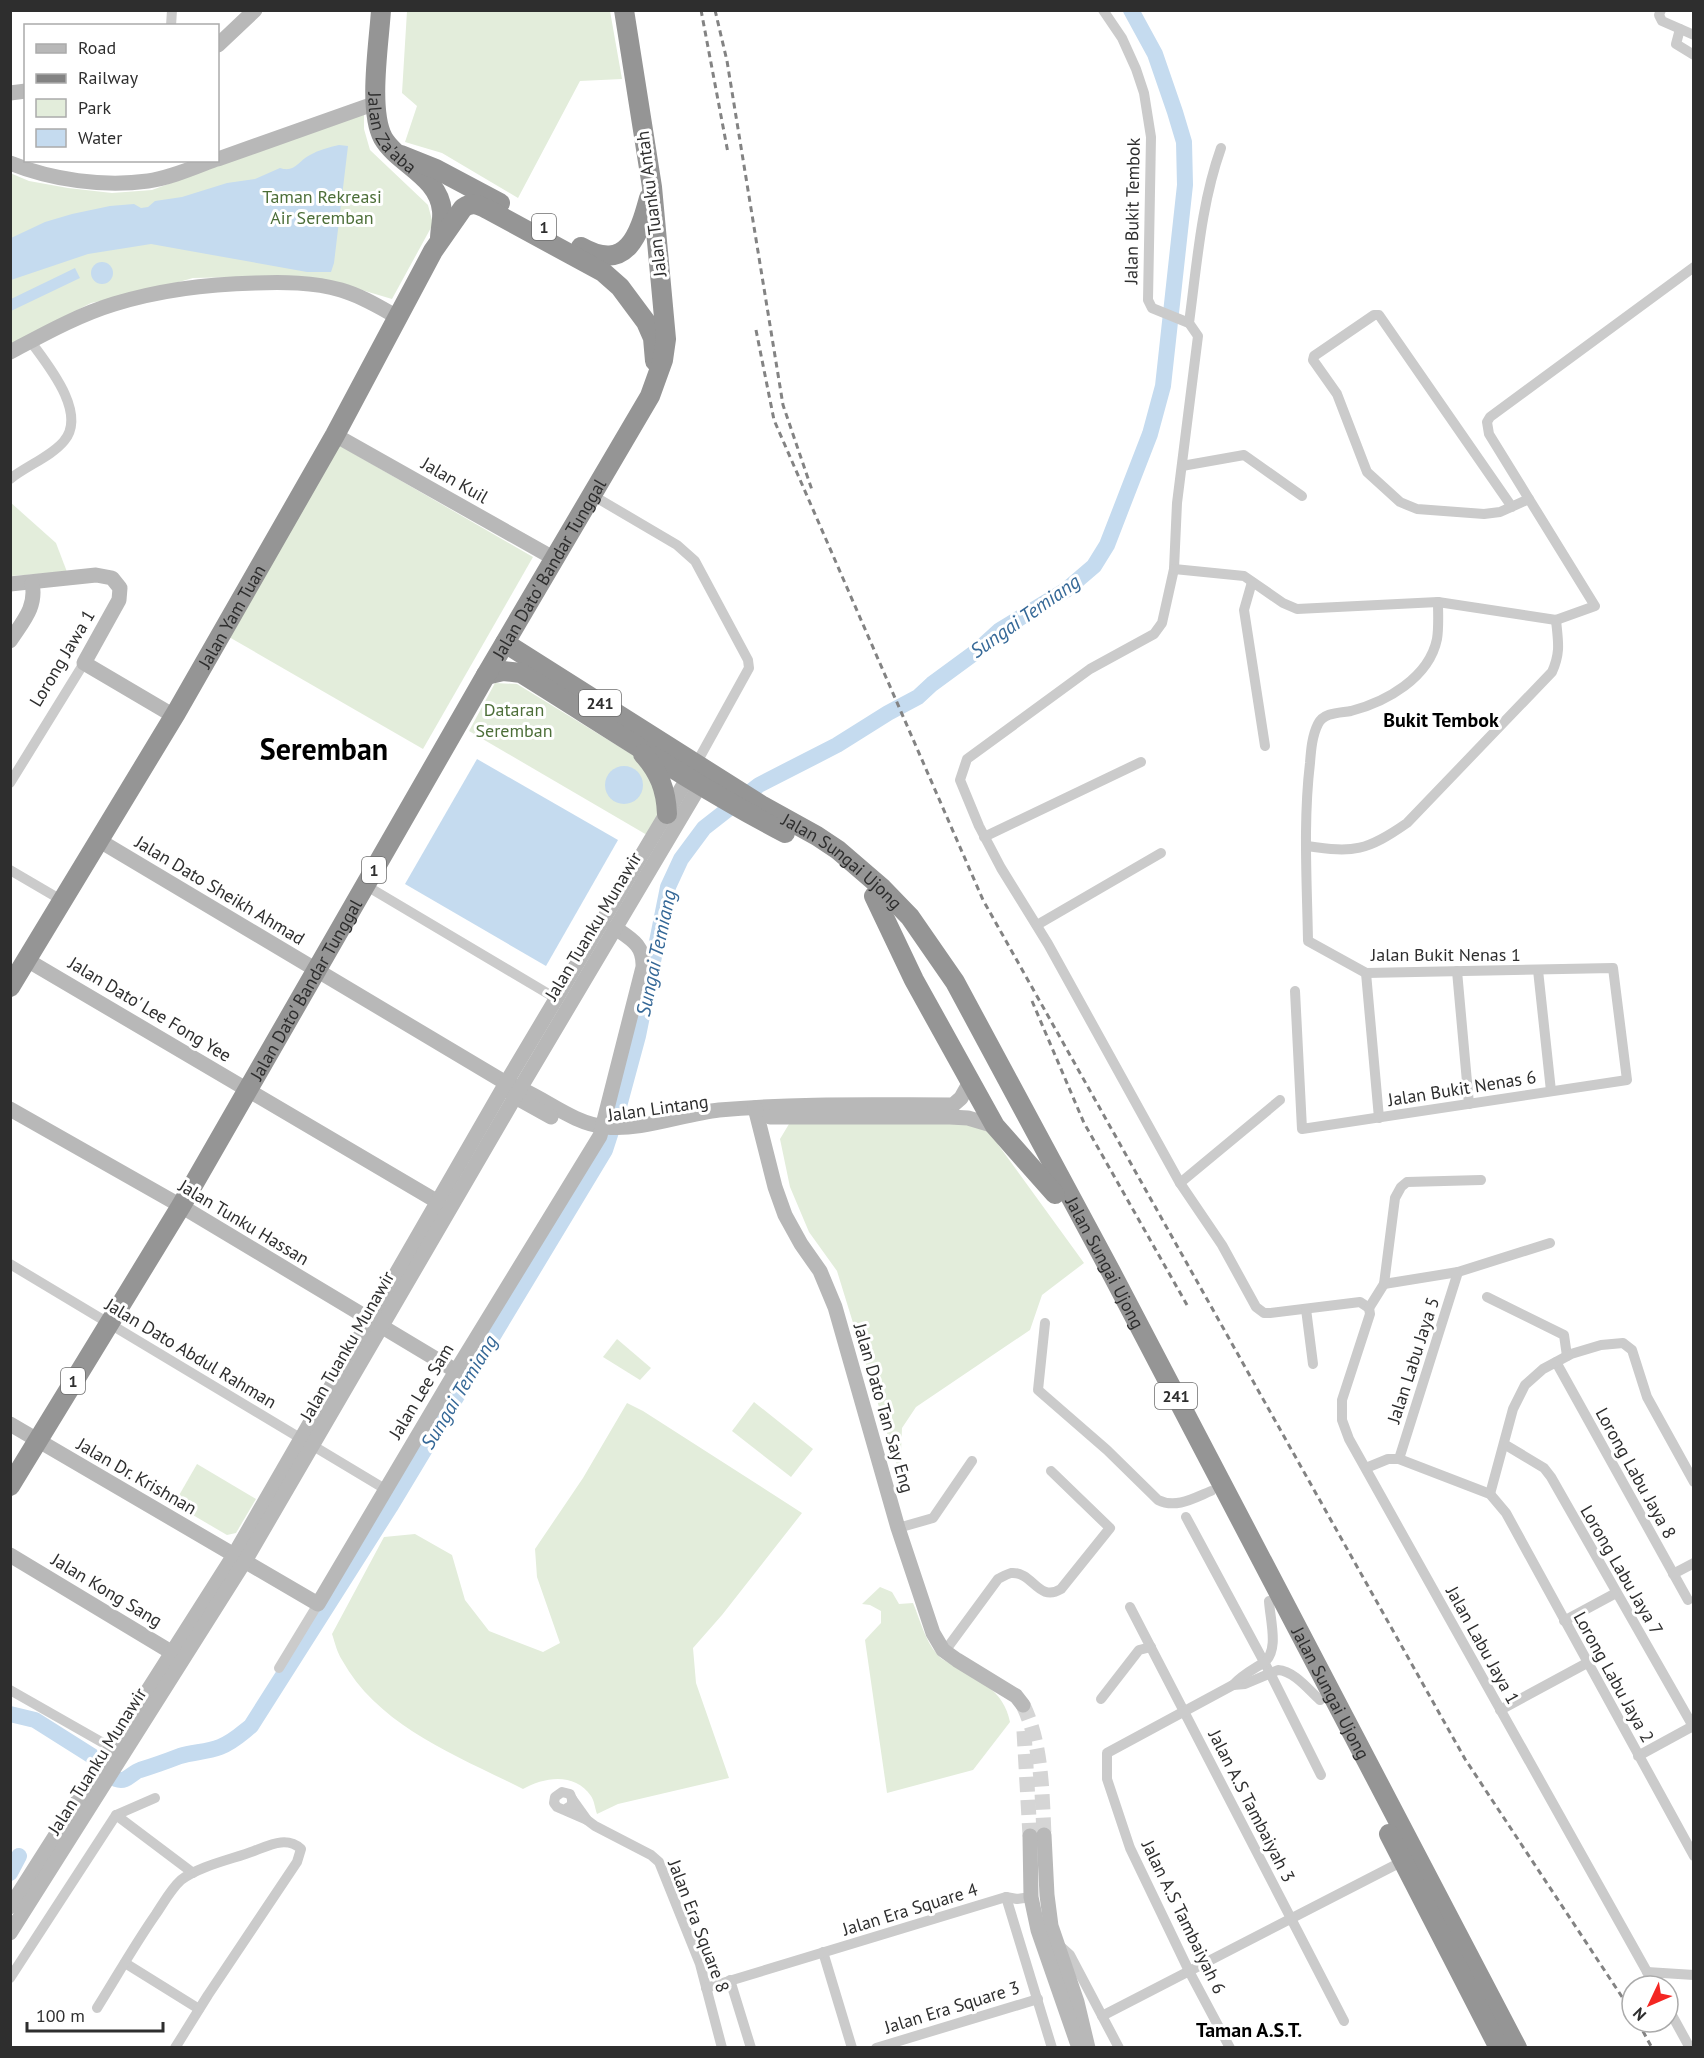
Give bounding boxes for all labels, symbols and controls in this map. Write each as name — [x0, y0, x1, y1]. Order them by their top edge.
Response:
legend — [24, 24, 219, 162]
text: Road — [78, 36, 116, 59]
text: Railway — [78, 66, 139, 89]
street label: Jalan Za'aba — [364, 91, 422, 178]
text: Park — [78, 96, 111, 119]
text: Water — [78, 126, 122, 149]
street label: Jalan Tuanku Antah — [631, 130, 671, 279]
street label: Jalan Bukit Tembok — [1119, 137, 1145, 285]
park label: Taman Rekreasi Air Seremban — [262, 185, 382, 229]
road number: 1 — [532, 214, 556, 240]
street label: Jalan Kuil — [417, 451, 493, 509]
street label: Jalan Dato' Bandar Tunggal — [486, 474, 611, 664]
street label: Jalan Yam Tuan — [192, 560, 270, 673]
water label: Sungai Temiang — [965, 568, 1085, 664]
street label: Lorong Jawa 1 — [24, 605, 100, 711]
road number: 241 — [579, 690, 621, 716]
park label: Dataran Seremban — [475, 698, 553, 742]
district label: Bukit Tembok — [1383, 707, 1499, 733]
district label: Seremban — [260, 729, 388, 768]
street label: Jalan Sungai Ujong — [777, 807, 907, 914]
street label: Jalan Dato Sheikh Ahmad — [130, 830, 309, 950]
street label: Jalan Tuanku Munawir — [539, 848, 646, 1005]
road number: 1 — [362, 857, 386, 883]
water label: Sungai Temiang — [630, 887, 682, 1019]
street label: Jalan Dato' Bandar Tunggal — [244, 894, 367, 1085]
street label: Jalan Bukit Nenas 1 — [1370, 943, 1521, 966]
street label: Jalan Dato' Lee Fong Yee — [63, 951, 236, 1067]
street label: Jalan Bukit Nenas 6 — [1385, 1065, 1538, 1111]
street label: Jalan Lintang — [605, 1090, 710, 1127]
street label: Jalan Tunku Hassan — [174, 1173, 313, 1270]
street label: Jalan Sungai Ujong — [1061, 1192, 1150, 1332]
street label: Jalan Tuanku Munawir — [294, 1267, 399, 1426]
street label: Jalan Dato Abdul Rahman — [100, 1292, 281, 1413]
street label: Jalan Labu Jaya 5 — [1381, 1294, 1444, 1427]
street label: Jalan Dato Tan Say Eng — [848, 1320, 919, 1495]
water label: Sungai Temiang — [415, 1330, 503, 1454]
street label: Jalan Lee Sam — [383, 1339, 458, 1444]
road number: 1 — [61, 1368, 85, 1394]
road number: 241 — [1155, 1383, 1197, 1409]
street label: Lorong Labu Jaya 8 — [1591, 1403, 1681, 1543]
street label: Jalan Dr. Krishnan — [72, 1432, 201, 1520]
street label: Lorong Labu Jaya 7 — [1575, 1501, 1669, 1639]
street label: Jalan Kong Sang — [47, 1547, 167, 1632]
street label: Jalan Labu Jaya 1 — [1441, 1581, 1525, 1708]
street label: Lorong Labu Jaya 2 — [1569, 1607, 1659, 1747]
street label: Jalan Sungai Ujong — [1287, 1622, 1375, 1763]
street label: Jalan Tuanku Munawir — [42, 1683, 152, 1840]
street label: Jalan A.S Tambaiyah 3 — [1203, 1725, 1300, 1886]
street label: Jalan A.S Tambaiyah 6 — [1136, 1836, 1231, 1998]
street label: Jalan Era Square 8 — [663, 1855, 735, 1996]
street label: Jalan Era Square 4 — [839, 1877, 981, 1941]
north arrow — [1620, 1974, 1680, 2034]
street label: Jalan Era Square 3 — [881, 1975, 1022, 2039]
scale bar — [27, 1995, 164, 2033]
text: 100 m — [36, 2004, 85, 2027]
text: N — [1628, 2004, 1650, 2025]
district label: Taman A.S.T. — [1196, 2017, 1302, 2043]

